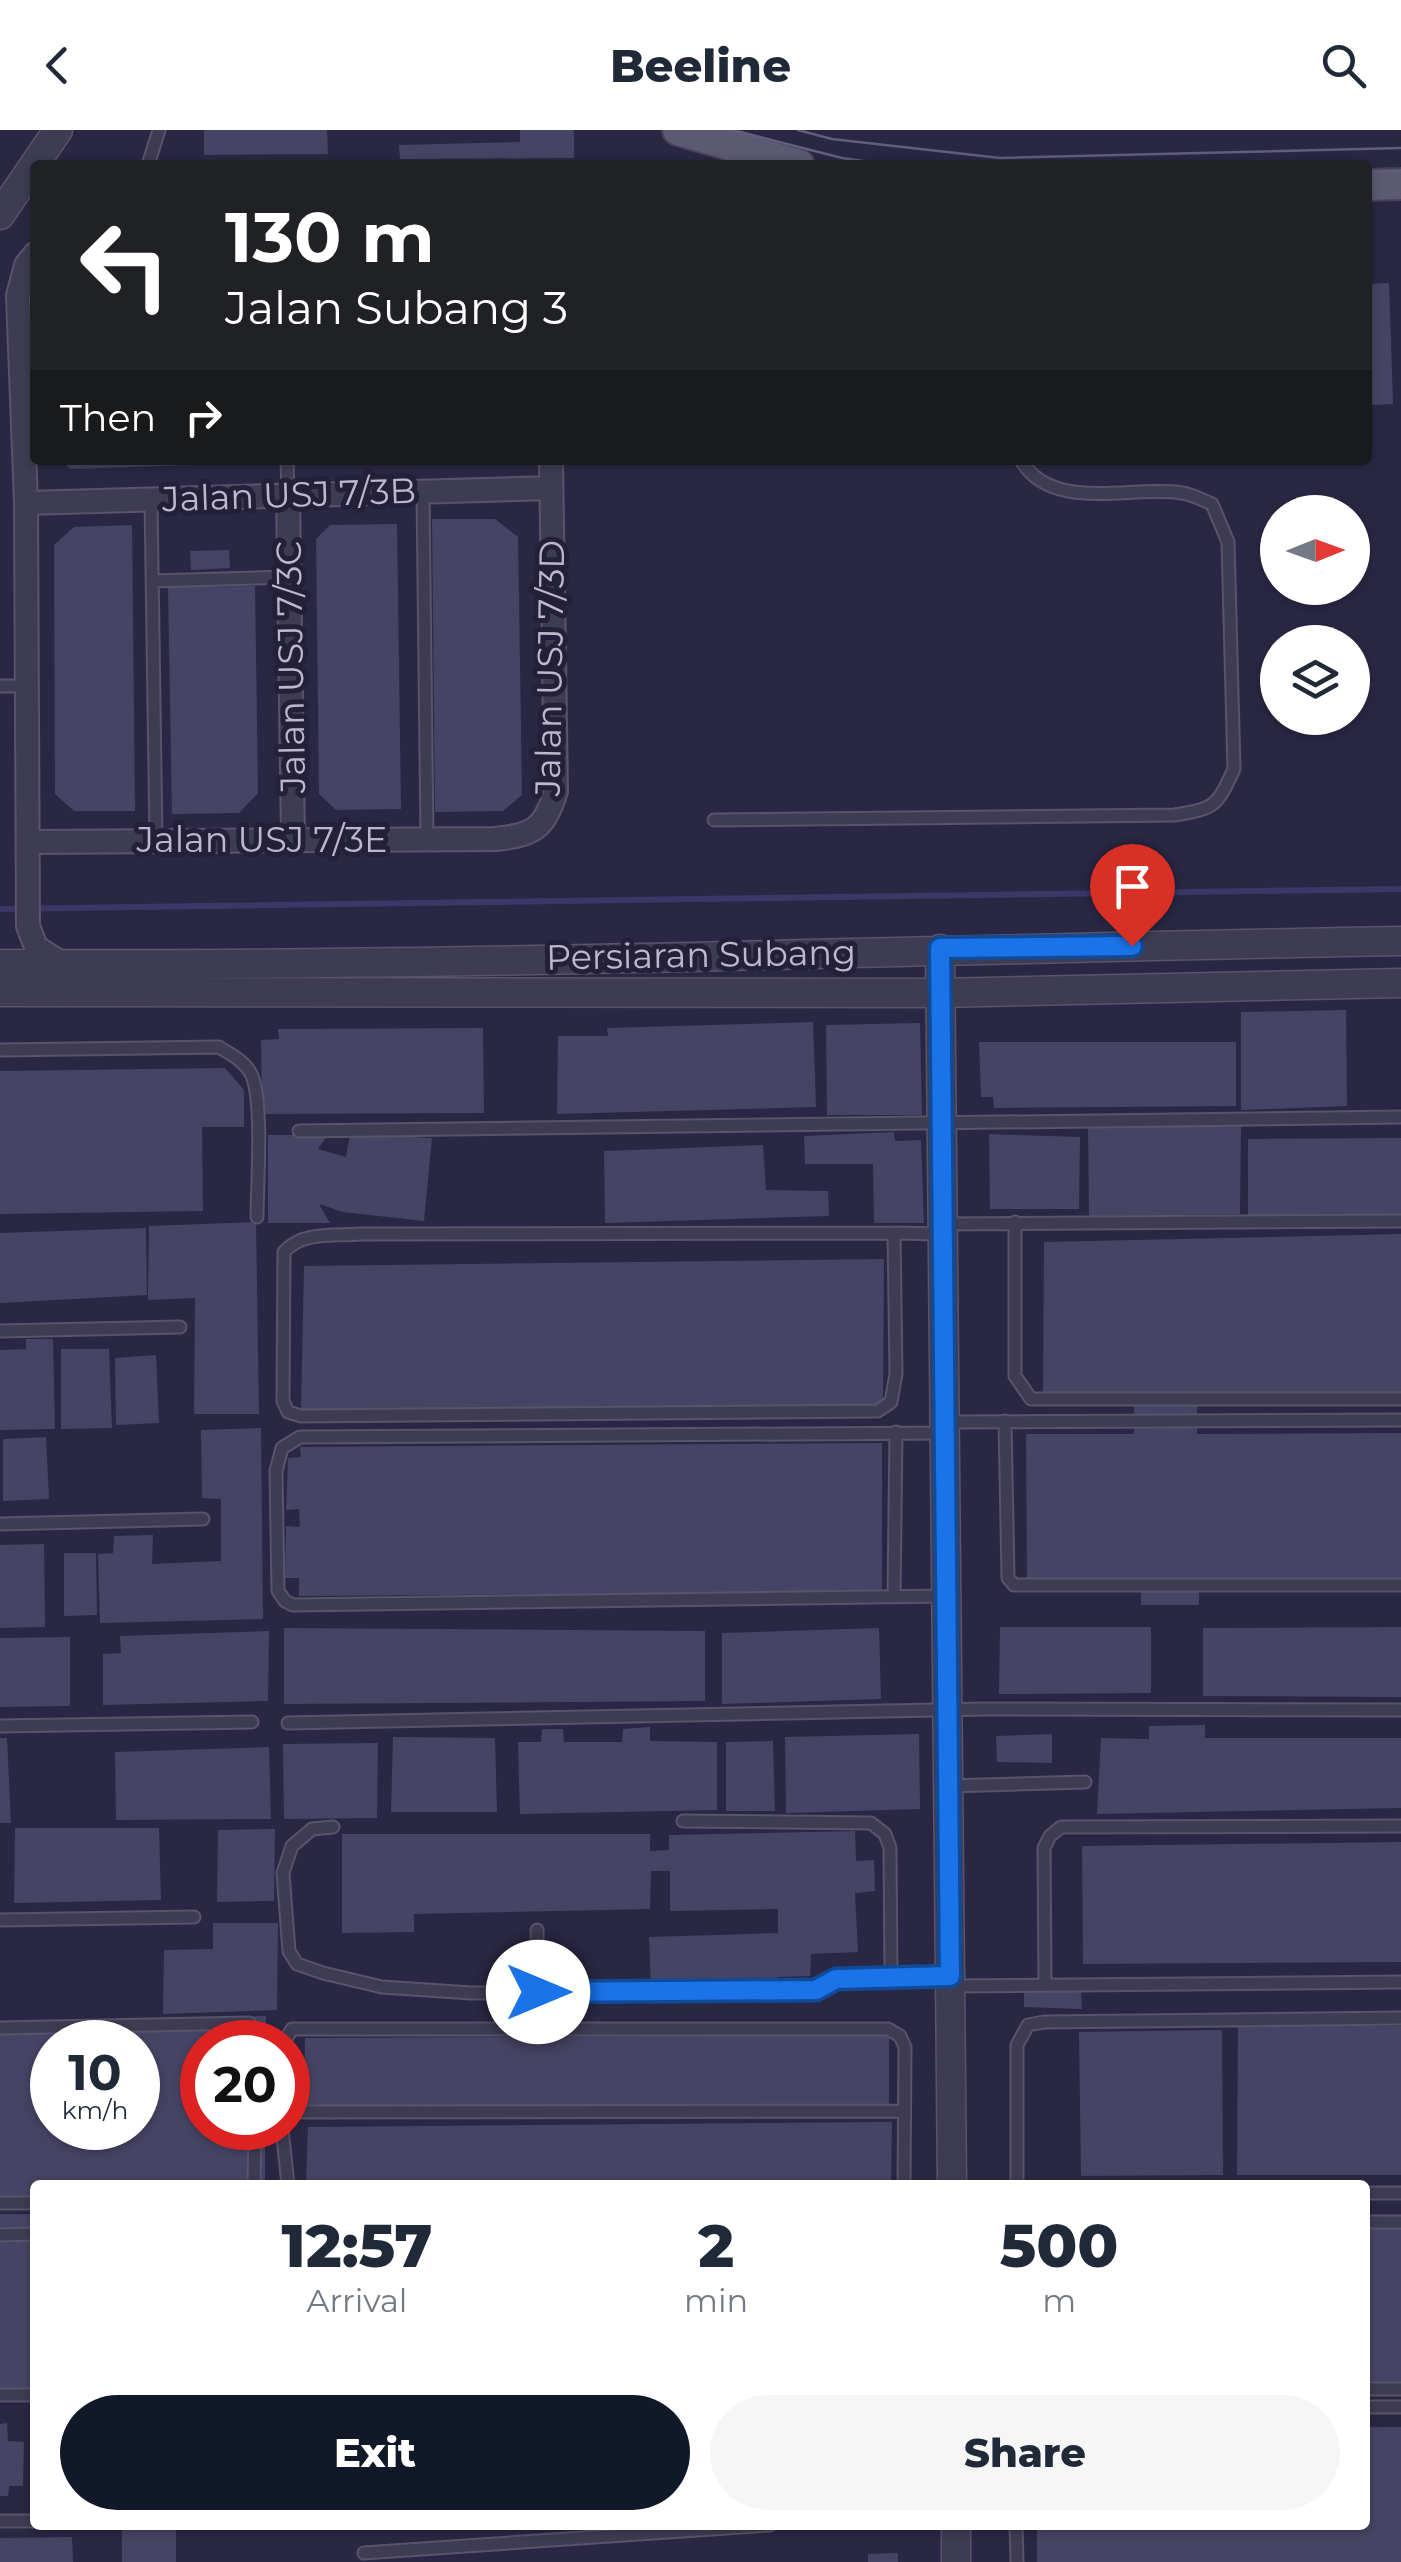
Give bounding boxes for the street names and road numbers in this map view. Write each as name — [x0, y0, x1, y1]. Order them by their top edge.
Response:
street label: Jalan USJ 7/3B — [160, 469, 417, 520]
street label: Jalan USJ 7/3D — [526, 539, 573, 798]
street label: Jalan USJ 7/3C — [267, 540, 314, 795]
street label: Jalan USJ 7/3E — [135, 818, 388, 861]
street label: Persiaran Subang — [546, 930, 856, 979]

